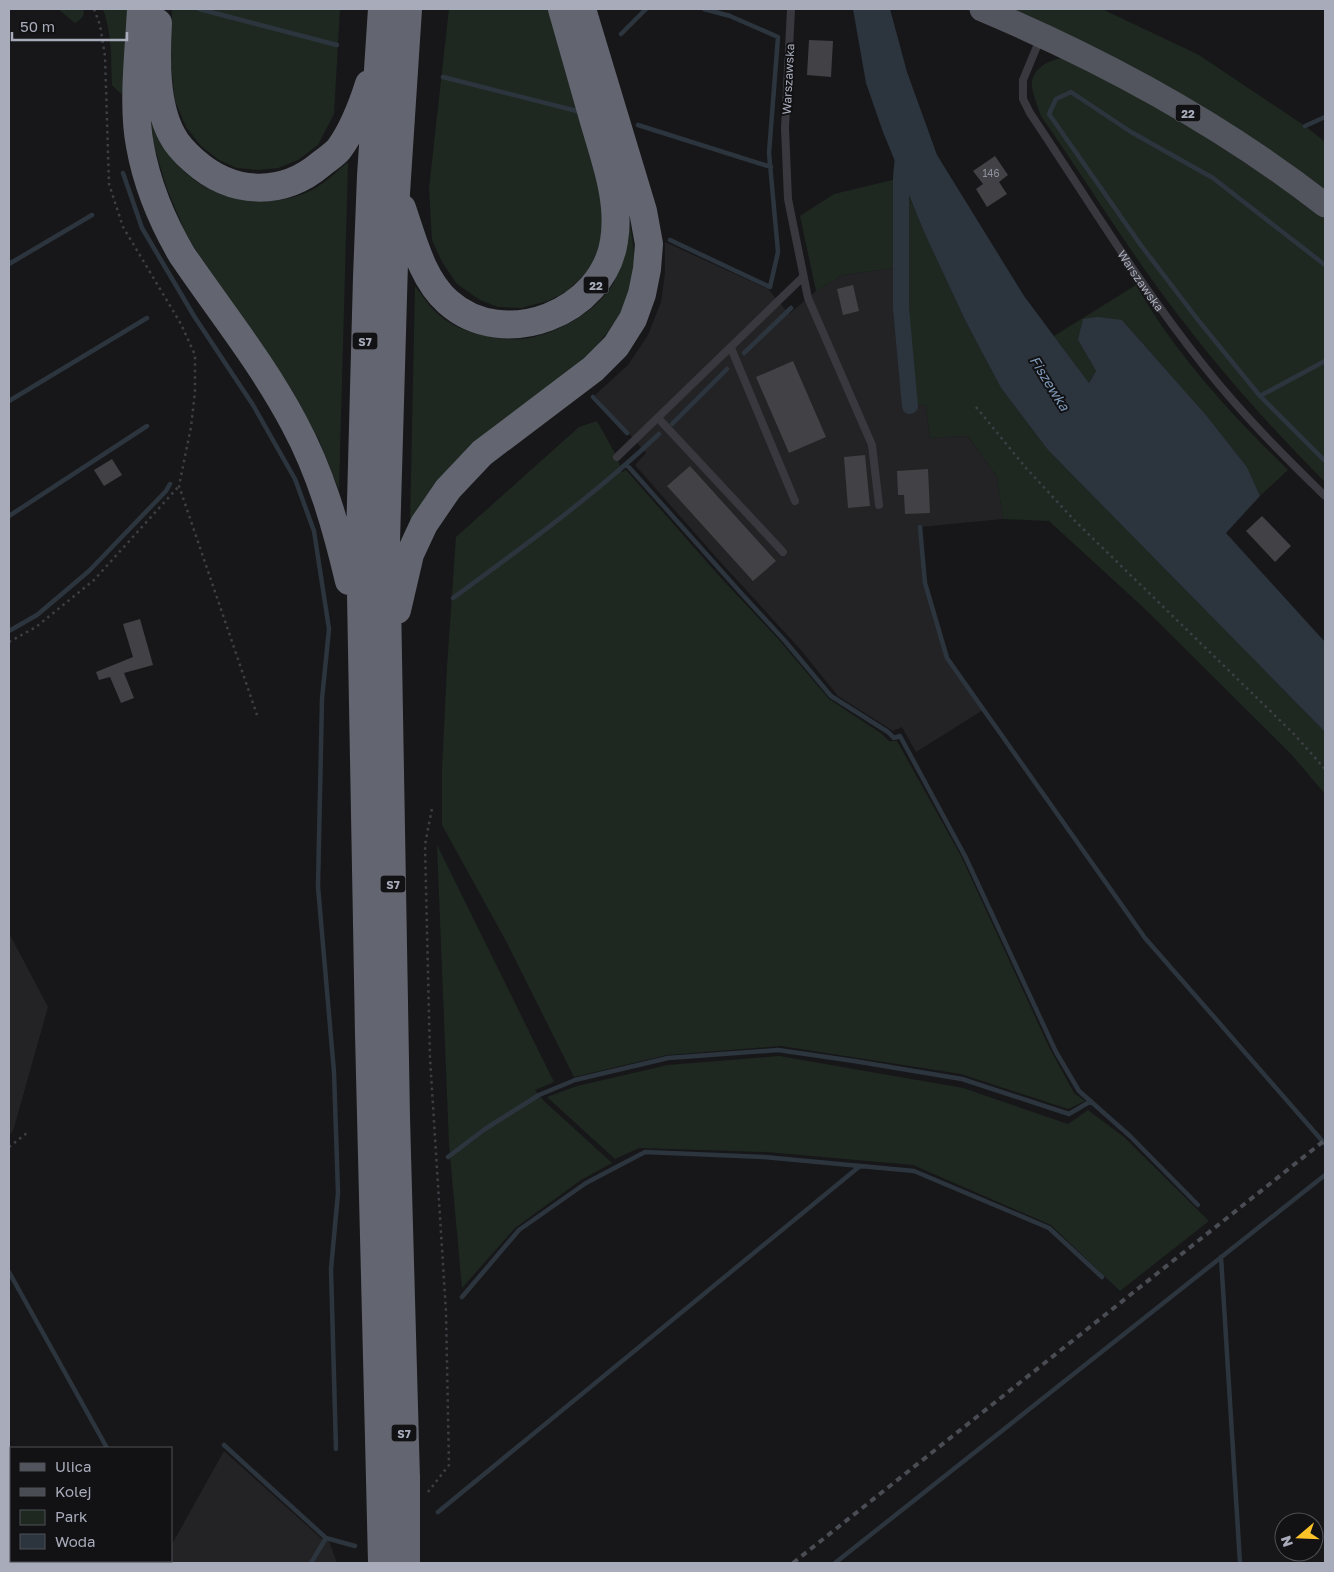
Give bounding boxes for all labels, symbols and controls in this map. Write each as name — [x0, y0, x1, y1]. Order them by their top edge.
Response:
scale bar — [12, 10, 128, 42]
text: 50 m — [20, 17, 55, 35]
street label: Warszawska — [779, 43, 797, 115]
road number: 22 — [1176, 105, 1200, 122]
house number: 146 — [983, 167, 1000, 179]
street label: Warszawska — [1115, 247, 1168, 314]
road number: 22 — [584, 276, 608, 294]
road number: S7 — [352, 332, 378, 350]
water label: Fiszewka — [1026, 352, 1074, 415]
road number: S7 — [380, 876, 406, 892]
road number: S7 — [392, 1425, 416, 1442]
legend — [10, 1447, 172, 1562]
text: Ulica — [55, 1457, 91, 1475]
text: Kolej — [55, 1482, 91, 1500]
text: Park — [55, 1507, 88, 1525]
north arrow — [1274, 1512, 1324, 1562]
text: Woda — [55, 1532, 96, 1550]
text: N — [1276, 1534, 1296, 1549]

